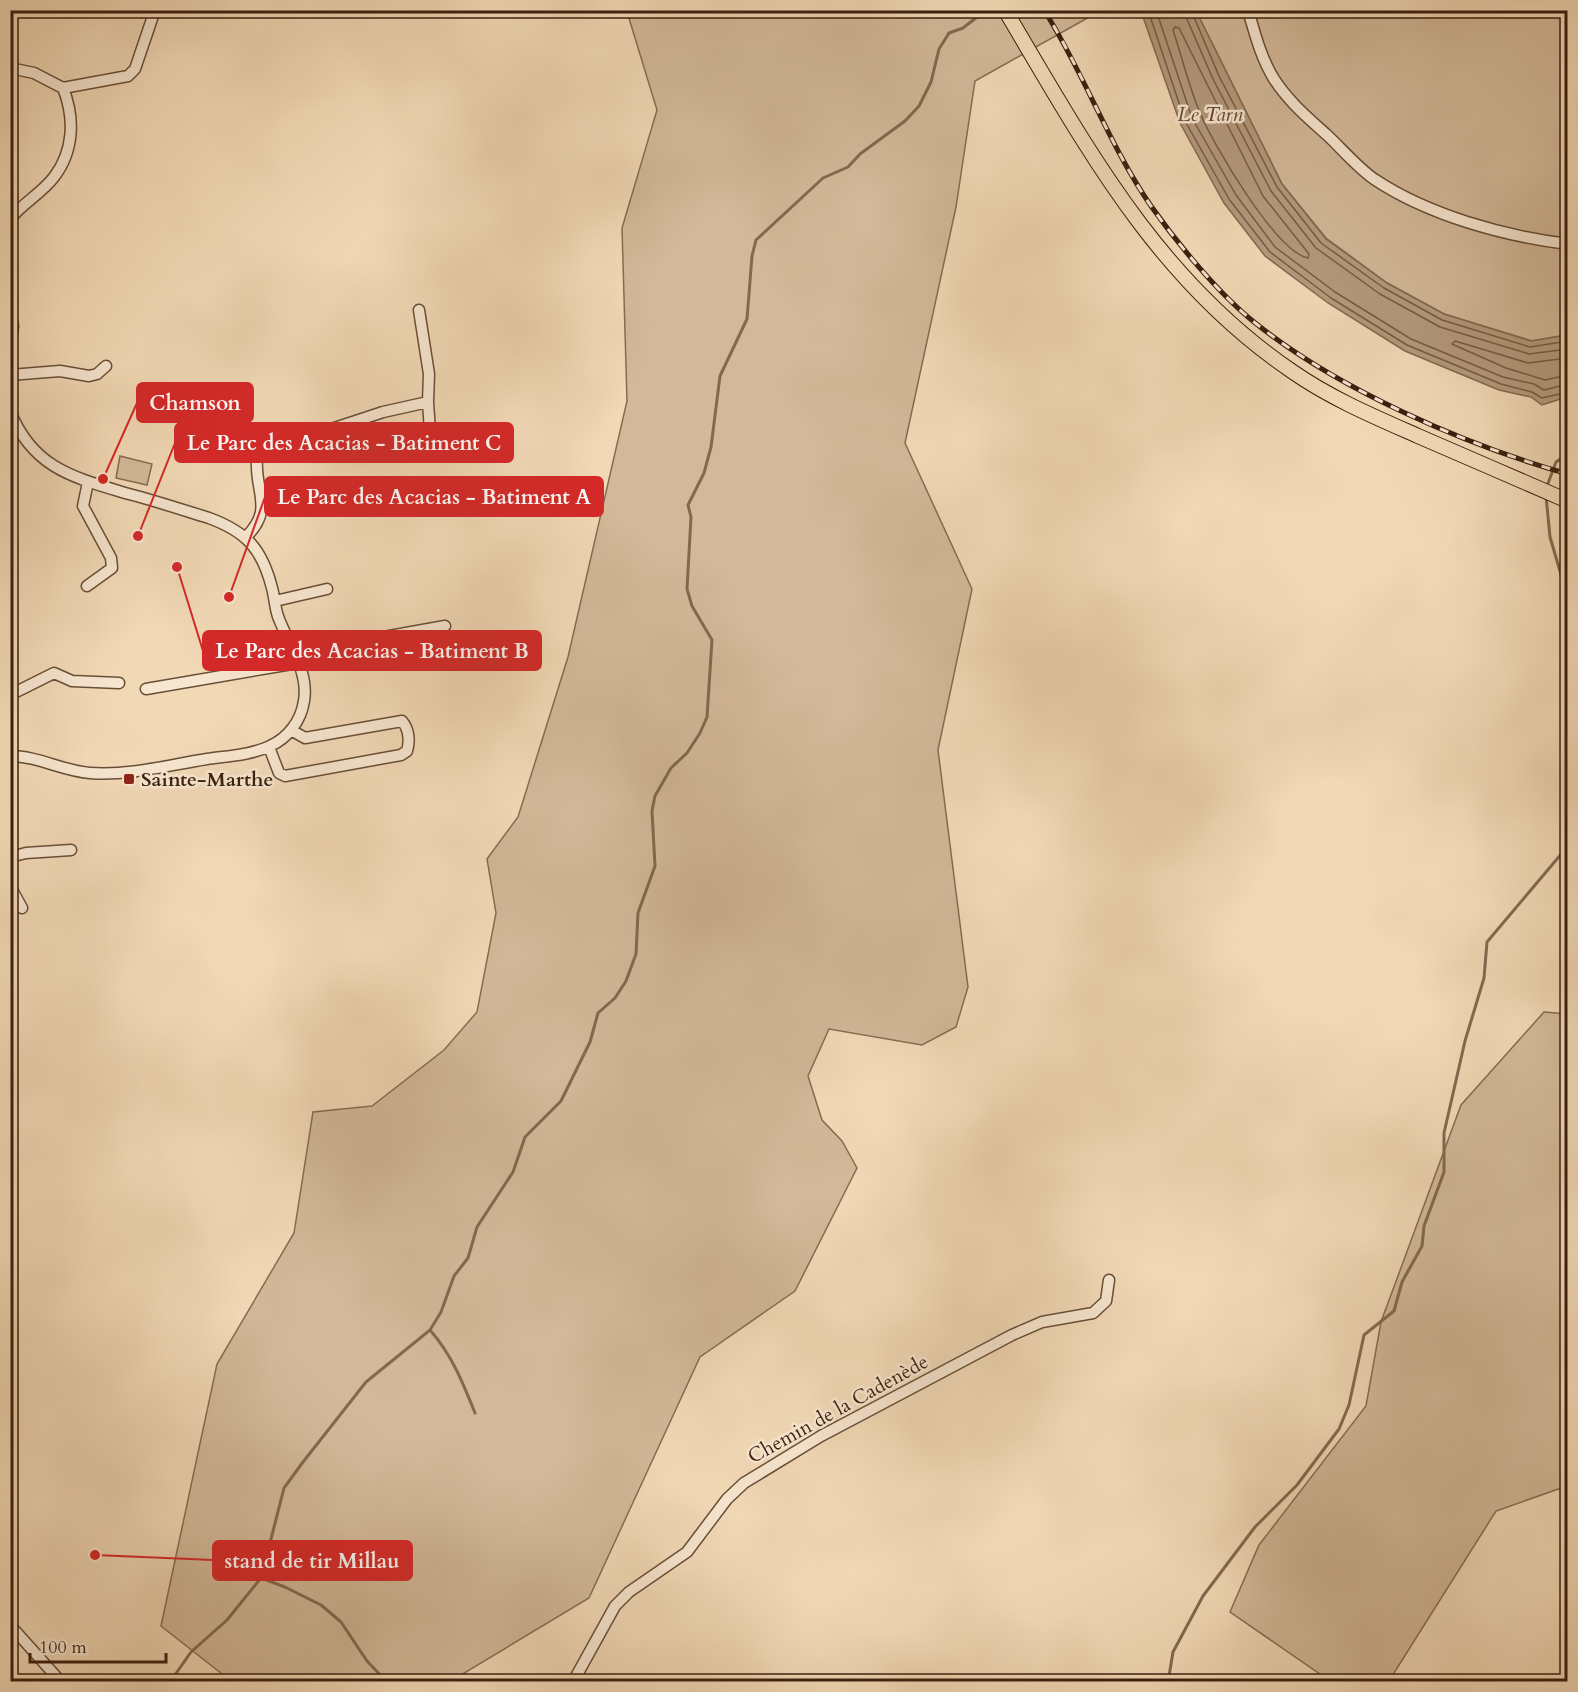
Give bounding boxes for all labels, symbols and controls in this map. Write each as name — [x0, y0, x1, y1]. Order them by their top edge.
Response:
water label: Le Tarn — [1177, 100, 1243, 129]
callout: Chamson — [137, 383, 253, 422]
text: Chamson — [149, 389, 241, 418]
callout: Le Parc des Acacias - Batiment C — [175, 423, 513, 462]
text: Le Parc des Acacias - Batiment C — [187, 429, 501, 458]
callout: Le Parc des Acacias - Batiment A — [265, 477, 603, 516]
text: Le Parc des Acacias - Batiment A — [277, 483, 591, 512]
callout: Le Parc des Acacias - Batiment B — [203, 631, 541, 670]
text: Le Parc des Acacias - Batiment B — [215, 637, 529, 666]
place label: Sainte-Marthe — [141, 766, 273, 793]
marker: Sainte-Marthe — [122, 772, 136, 786]
street label: Chemin de la Cadenède — [743, 1348, 933, 1470]
callout: stand de tir Millau — [213, 1541, 412, 1580]
text: stand de tir Millau — [225, 1547, 399, 1576]
scale bar — [30, 1626, 166, 1664]
text: 100 m — [39, 1635, 87, 1660]

